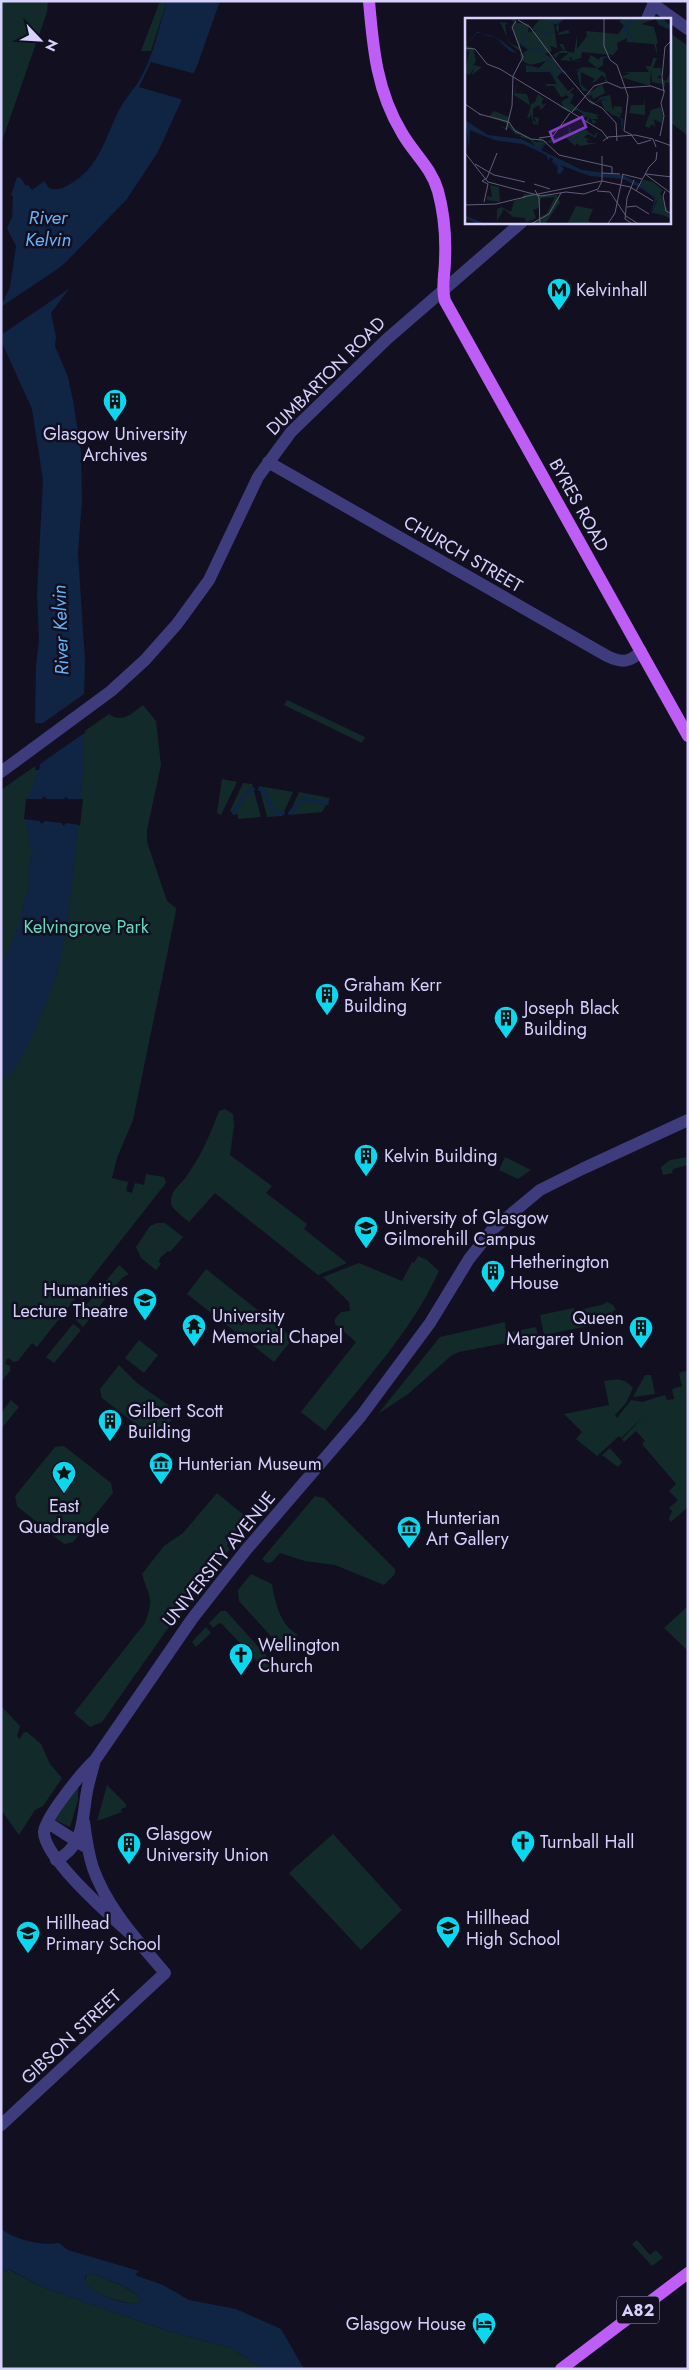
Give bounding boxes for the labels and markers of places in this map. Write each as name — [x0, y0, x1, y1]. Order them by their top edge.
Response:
metro station icon: Kelvinhall — [546, 277, 572, 311]
place label: Kelvinhall — [576, 277, 647, 303]
building icon: Glasgow University Archives — [102, 388, 128, 422]
place label: Glasgow University Archives — [43, 421, 187, 468]
place label: Graham Kerr Building — [344, 972, 442, 1019]
building icon: Graham Kerr Building — [314, 982, 340, 1016]
place label: Joseph Black Building — [522, 995, 619, 1042]
building icon: Joseph Black Building — [493, 1005, 519, 1039]
building icon: Kelvin Building — [353, 1143, 379, 1177]
place label: Kelvin Building — [384, 1143, 497, 1169]
place label: University of Glasgow Gilmorehill Campus — [384, 1205, 549, 1252]
school or university icon: University of Glasgow Gilmorehill Campus — [353, 1215, 379, 1249]
place label: Hetherington House — [510, 1249, 609, 1296]
building icon: Hetherington House — [480, 1259, 506, 1293]
place label: Humanities Lecture Theatre — [12, 1277, 128, 1324]
school or university icon: Humanities Lecture Theatre — [132, 1287, 158, 1321]
place label: University Memorial Chapel — [212, 1303, 343, 1350]
place label: Queen Margaret Union — [506, 1305, 624, 1352]
temple icon: University Memorial Chapel — [181, 1313, 207, 1347]
building icon: Queen Margaret Union — [628, 1315, 654, 1349]
place label: Gilbert Scott Building — [128, 1398, 224, 1445]
building icon: Gilbert Scott Building — [97, 1408, 123, 1442]
museum icon: Hunterian Museum — [148, 1451, 174, 1485]
place label: Hunterian Museum — [178, 1451, 322, 1477]
place icon: East Quadrangle — [51, 1460, 77, 1494]
place label: East Quadrangle — [19, 1493, 109, 1540]
place label: Hunterian Art Gallery — [426, 1505, 509, 1552]
museum icon: Hunterian Art Gallery — [396, 1515, 422, 1549]
place label: Wellington Church — [258, 1632, 340, 1679]
church icon: Wellington Church — [228, 1642, 254, 1676]
place label: Glasgow University Union — [146, 1821, 269, 1868]
church icon: Turnball Hall — [510, 1829, 536, 1863]
place label: Turnball Hall — [540, 1829, 634, 1855]
building icon: Glasgow University Union — [116, 1831, 142, 1865]
place label: Hillhead High School — [466, 1905, 560, 1952]
place label: Hillhead Primary School — [46, 1910, 161, 1957]
school or university icon: Hillhead High School — [435, 1915, 461, 1949]
school or university icon: Hillhead Primary School — [15, 1920, 41, 1954]
place label: Glasgow House — [346, 2311, 466, 2337]
hotel icon: Glasgow House — [471, 2311, 497, 2345]

